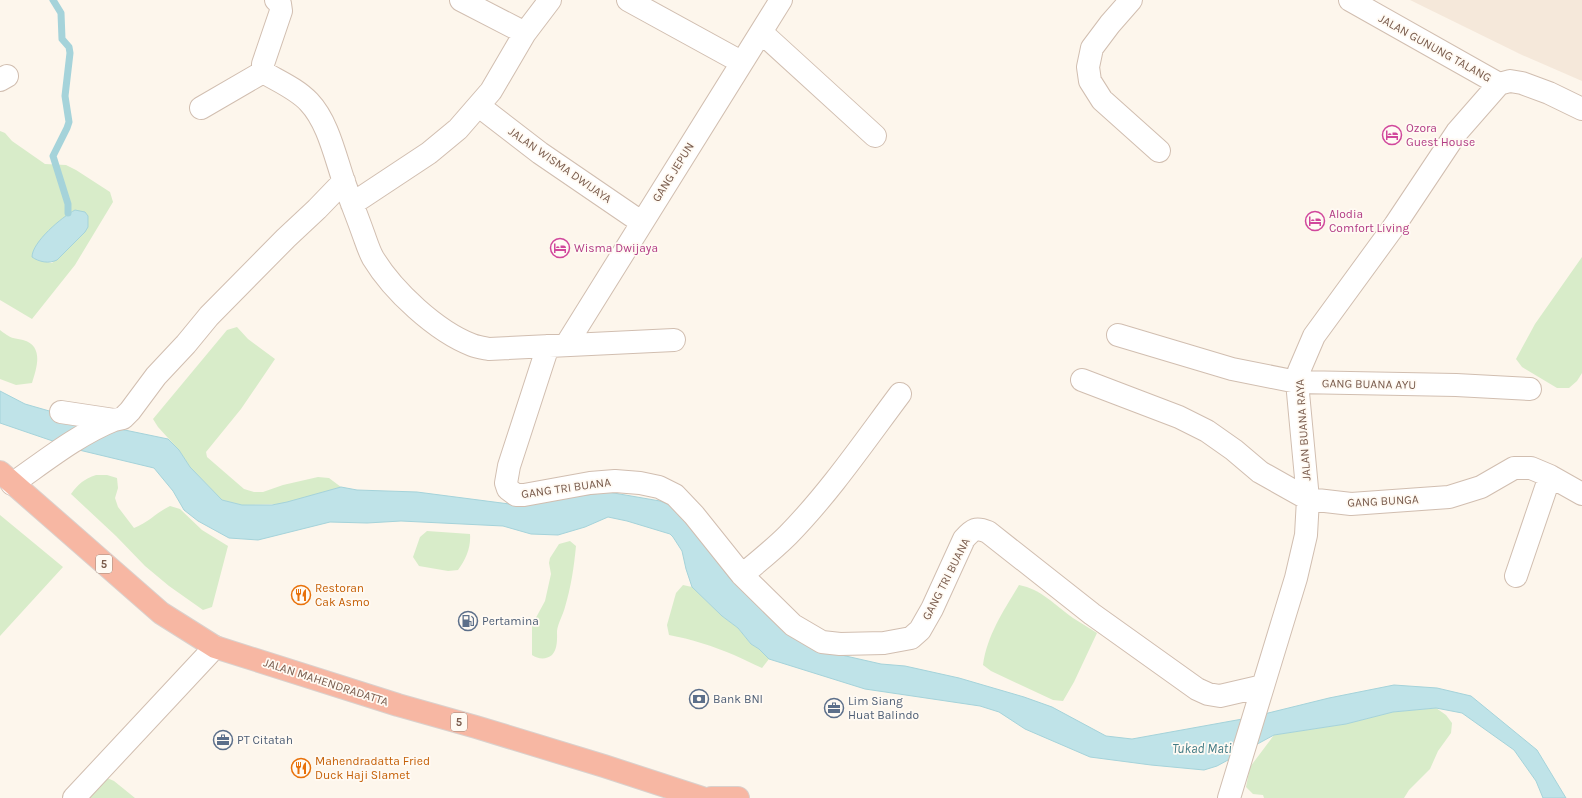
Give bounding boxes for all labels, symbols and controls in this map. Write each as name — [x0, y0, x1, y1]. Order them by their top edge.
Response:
street label: JALAN GUNUNG TALANG — [1376, 11, 1494, 85]
place label: Ozora Guest House — [1406, 121, 1475, 149]
street label: JALAN WISMA DWIJAYA — [506, 124, 614, 206]
hotel icon: Ozora Guest House — [1381, 124, 1403, 146]
street label: GANG JEPUN — [649, 140, 697, 204]
place label: Alodia Comfort Living — [1329, 207, 1410, 235]
hotel icon: Alodia Comfort Living — [1304, 210, 1326, 232]
hotel icon: Wisma Dwijaya — [549, 237, 571, 259]
place label: Wisma Dwijaya — [574, 241, 658, 255]
street label: GANG BUANA AYU — [1322, 376, 1416, 392]
street label: JALAN BUANA RAYA — [1292, 379, 1314, 481]
street label: GANG TRI BUANA — [520, 475, 612, 501]
street label: GANG BUNGA — [1347, 492, 1419, 510]
street label: GANG TRI BUANA — [919, 536, 973, 622]
road number: 5 — [96, 555, 112, 573]
place label: Restoran Cak Asmo — [315, 581, 370, 609]
restaurant icon: Restoran Cak Asmo — [290, 584, 312, 606]
fuel station icon: Pertamina — [457, 610, 479, 632]
place label: Pertamina — [482, 614, 539, 628]
street label: JALAN MAHENDRADATTA — [262, 655, 390, 709]
bank icon: Bank BNI — [688, 688, 710, 710]
place label: Bank BNI — [713, 692, 763, 706]
place label: Lim Siang Huat Balindo — [848, 694, 919, 722]
office icon: Lim Siang Huat Balindo — [823, 697, 845, 719]
road number: 5 — [451, 713, 467, 731]
office icon: PT Citatah — [212, 729, 234, 751]
place label: PT Citatah — [237, 733, 293, 747]
water label: Tukad Mati — [1172, 741, 1232, 756]
place label: Mahendradatta Fried Duck Haji Slamet — [315, 754, 430, 782]
restaurant icon: Mahendradatta Fried Duck Haji Slamet — [290, 757, 312, 779]

